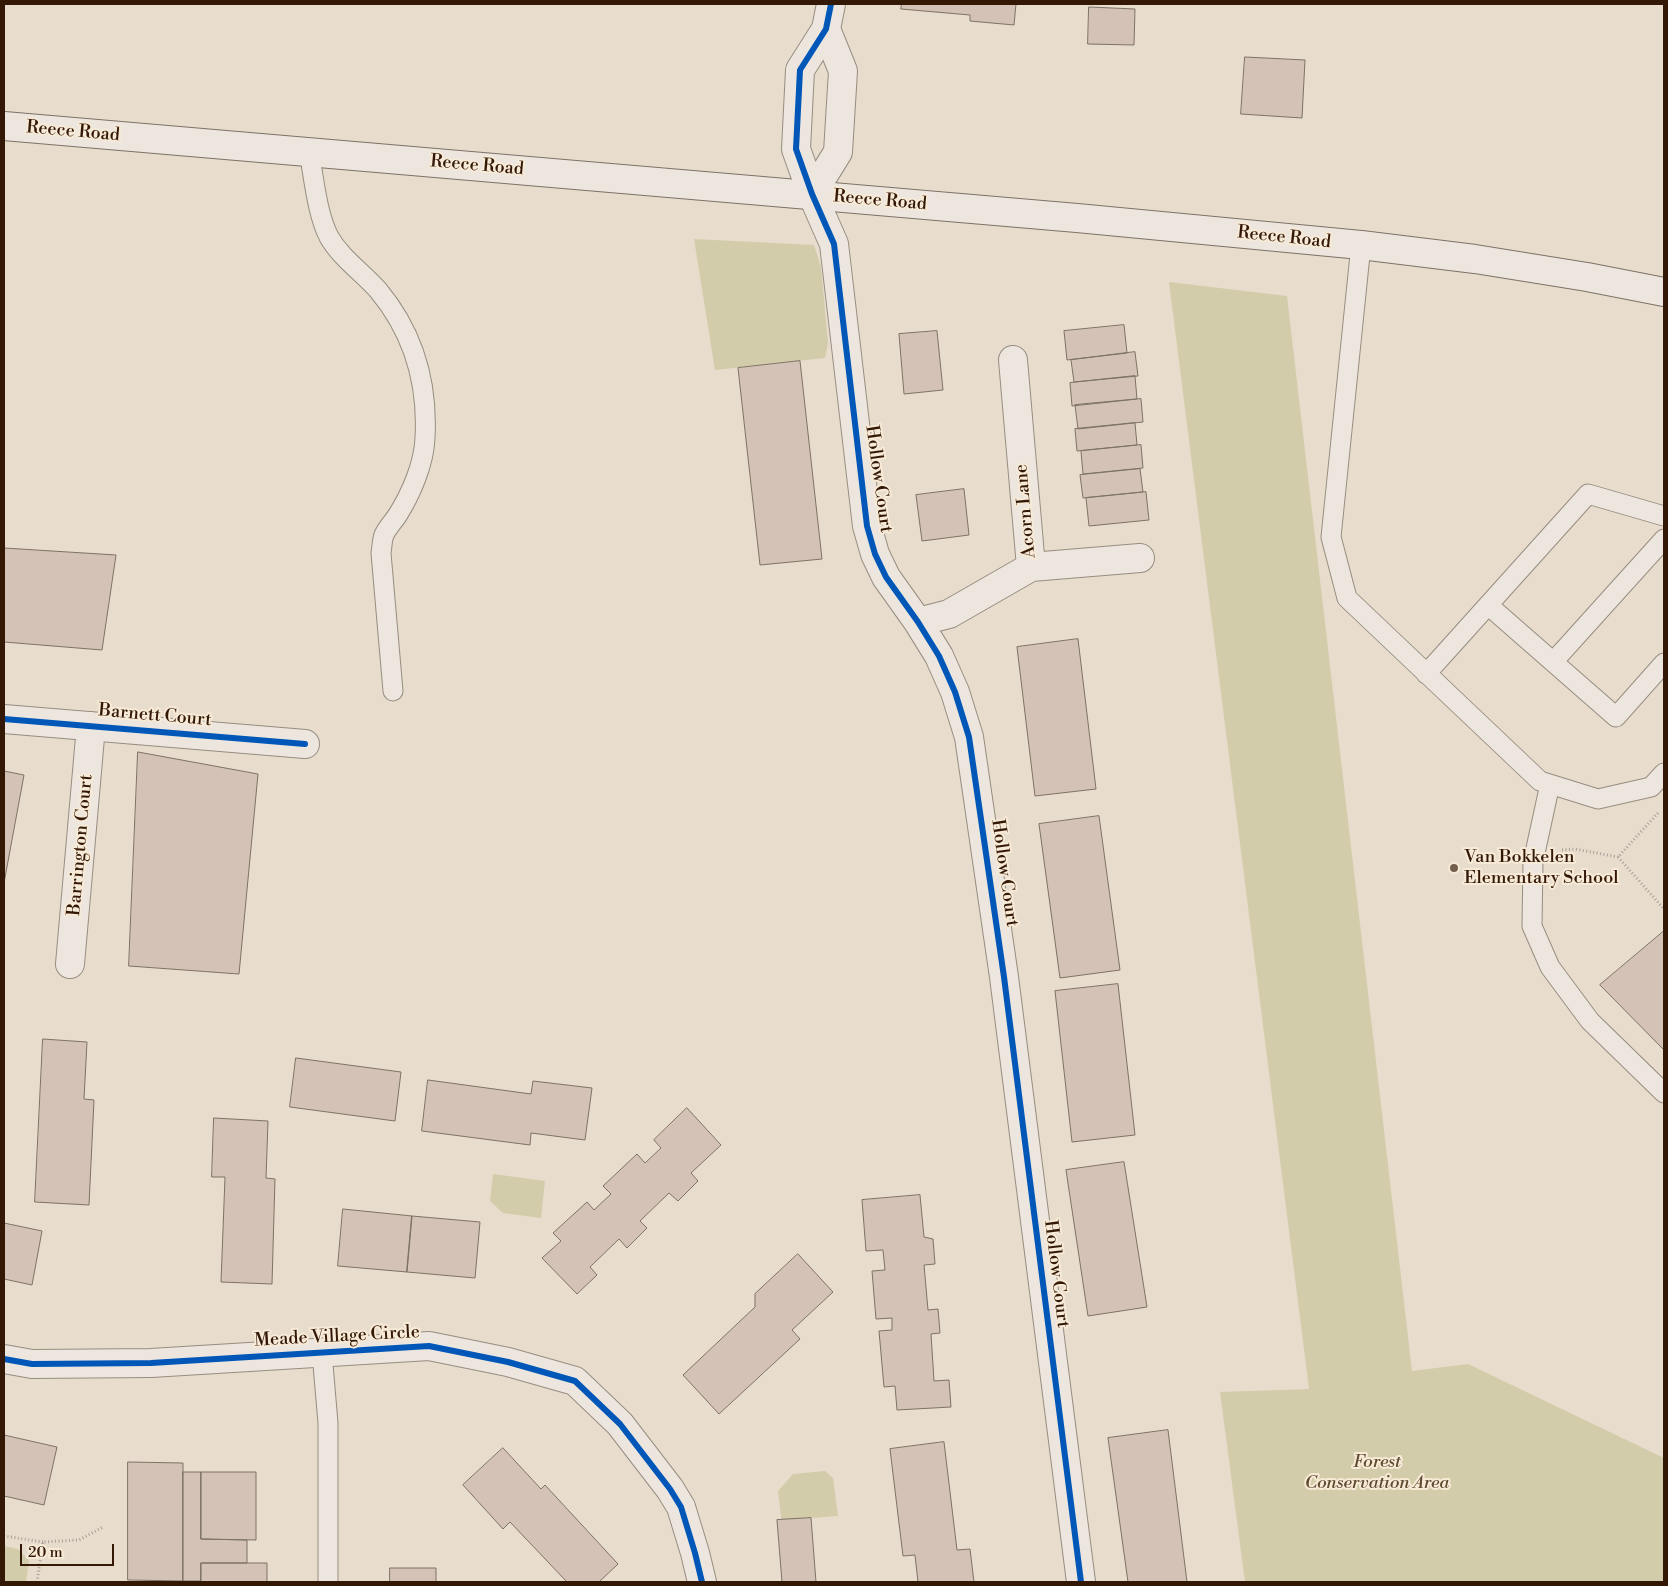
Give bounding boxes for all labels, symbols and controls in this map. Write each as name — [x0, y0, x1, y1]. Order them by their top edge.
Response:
street label: Reece Road — [25, 117, 121, 147]
street label: Reece Road — [429, 151, 525, 181]
street label: Reece Road — [832, 186, 928, 216]
street label: Reece Road — [1236, 222, 1332, 254]
street label: Hollow Court — [860, 424, 896, 534]
street label: Acorn Lane — [1011, 463, 1041, 559]
street label: Barnett Court — [98, 700, 212, 732]
street label: Barrington Court — [64, 773, 98, 917]
street label: Hollow Court — [986, 818, 1022, 928]
place label: Van Bokkelen Elementary School — [1464, 847, 1619, 890]
marker: Van Bokkelen Elementary School — [1448, 862, 1460, 874]
street label: Hollow Court — [1039, 1219, 1073, 1329]
street label: Meade Village Circle — [254, 1322, 420, 1352]
park label: Forest Conservation Area — [1305, 1452, 1449, 1495]
scale bar — [22, 1534, 116, 1566]
text: 20 m — [28, 1543, 63, 1562]

